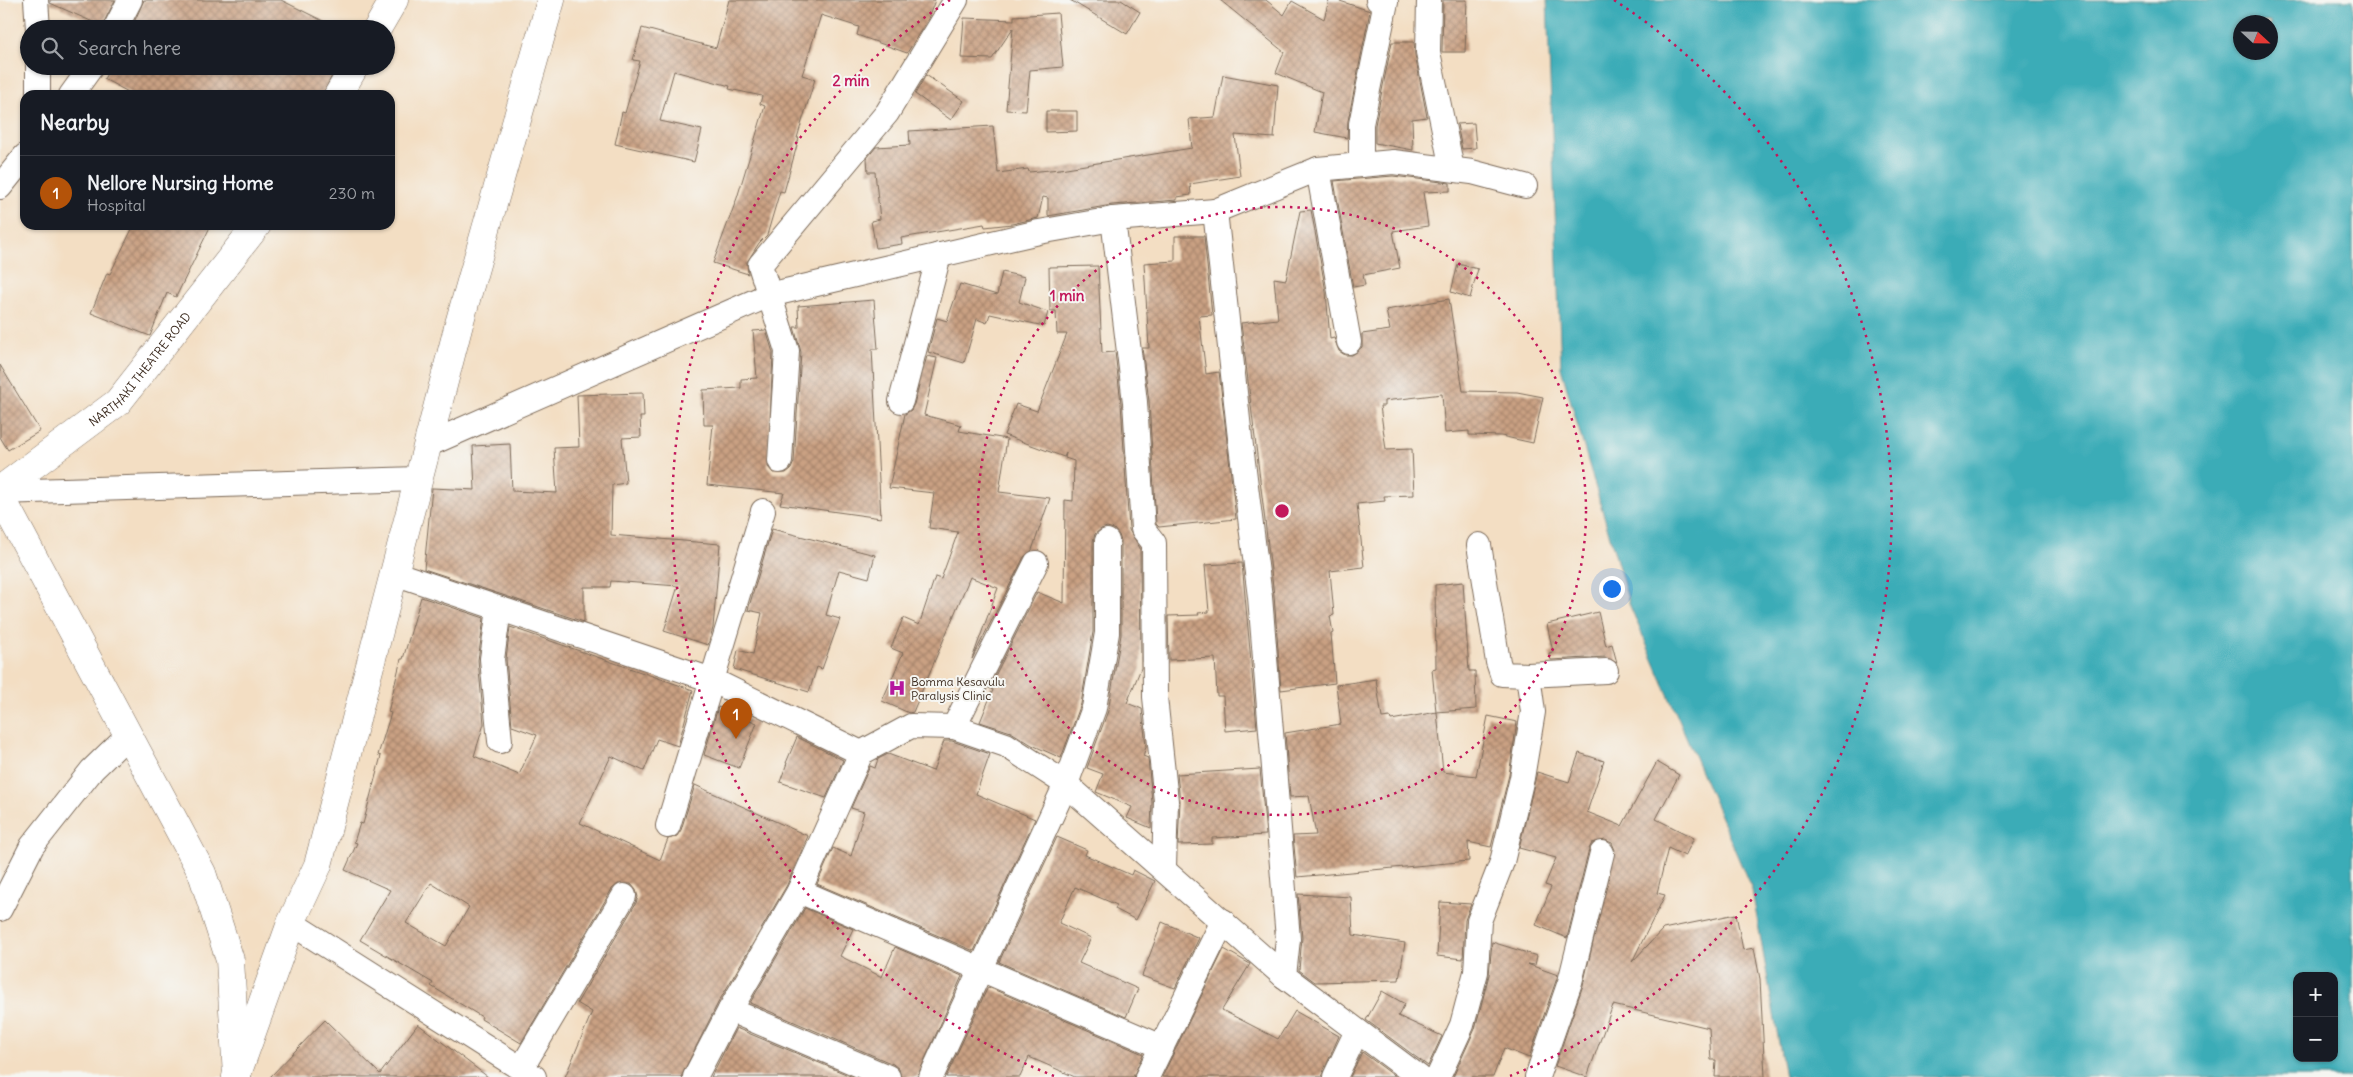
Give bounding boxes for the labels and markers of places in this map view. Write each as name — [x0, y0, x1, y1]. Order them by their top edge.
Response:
centre of rings — [1273, 502, 1291, 520]
place label: Bomma Kesavulu Paralysis Clinic — [911, 674, 1005, 703]
hospital icon: Bomma Kesavulu Paralysis Clinic — [887, 678, 907, 698]
pin: 1 — [720, 698, 752, 739]

